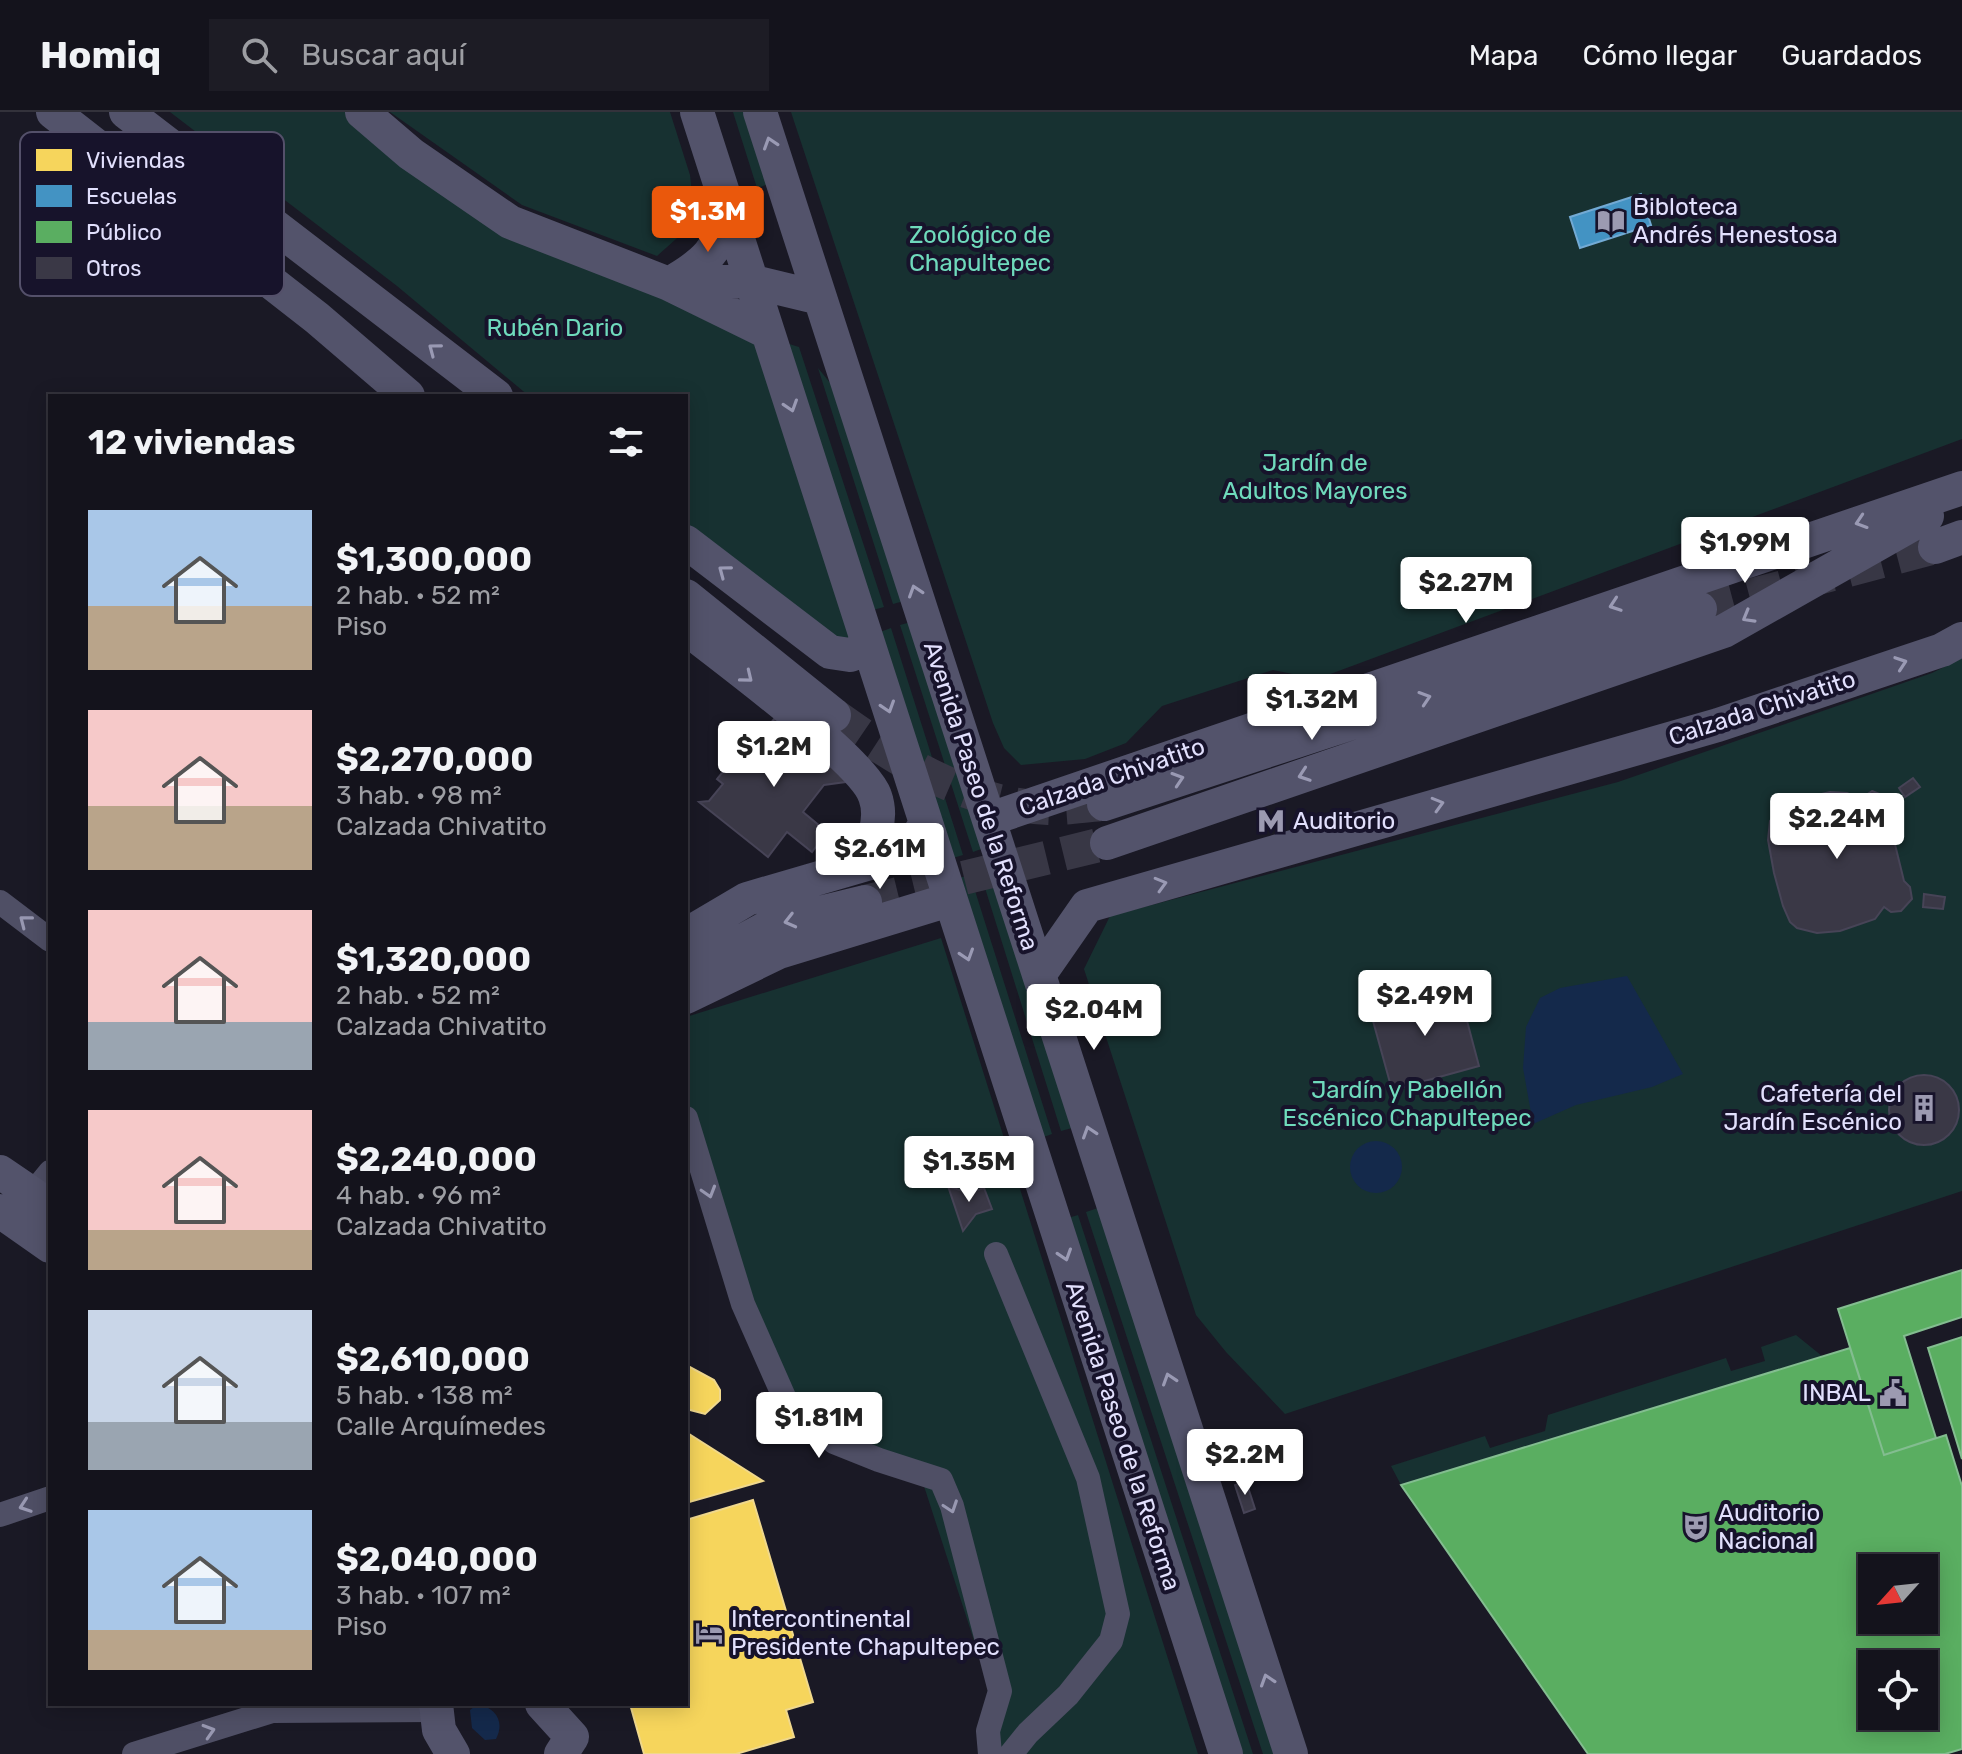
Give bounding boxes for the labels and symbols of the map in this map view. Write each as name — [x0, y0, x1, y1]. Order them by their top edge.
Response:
legend — [20, 132, 284, 296]
one-way arrow — [764, 137, 780, 151]
text: Viviendas — [86, 147, 185, 174]
text: Escuelas — [86, 183, 177, 210]
pin: $1.3M — [652, 186, 764, 254]
place label: Bibloteca Andrés Henestosa — [1633, 193, 1838, 249]
library icon: Bibloteca Andrés Henestosa — [1596, 206, 1626, 236]
text: Público — [86, 219, 162, 246]
park label: Zoológico de Chapultepec — [909, 221, 1051, 277]
text: Otros — [86, 255, 142, 282]
park label: Rubén Dario — [487, 314, 623, 342]
one-way arrow — [428, 344, 443, 358]
one-way arrow — [782, 399, 798, 413]
park label: Jardín de Adultos Mayores — [1223, 449, 1407, 505]
one-way arrow — [1855, 512, 1869, 528]
pin: $1.99M — [1680, 517, 1810, 585]
pin: $2.27M — [1401, 557, 1531, 625]
one-way arrow — [718, 566, 732, 580]
one-way arrow — [908, 585, 924, 599]
one-way arrow — [1609, 595, 1623, 611]
one-way arrow — [1742, 607, 1757, 623]
street label: Avenida Paseo de la Reforma — [918, 638, 1044, 954]
one-way arrow — [1893, 657, 1907, 673]
street label: Calzada Chivatito — [1665, 665, 1859, 751]
one-way arrow — [738, 667, 752, 682]
pin: $1.32M — [1247, 674, 1377, 742]
one-way arrow — [1417, 692, 1431, 708]
one-way arrow — [879, 700, 895, 714]
pin: $1.2M — [718, 721, 830, 789]
street label: Calzada Chivatito — [1015, 732, 1209, 822]
one-way arrow — [1298, 766, 1312, 782]
one-way arrow — [1170, 773, 1184, 789]
pin: $2.24M — [1772, 793, 1902, 861]
one-way arrow — [1431, 797, 1445, 813]
metro station icon: Auditorio — [1256, 806, 1286, 836]
place label: Auditorio — [1293, 807, 1395, 835]
pin: $2.61M — [815, 823, 945, 891]
one-way arrow — [1154, 877, 1168, 893]
one-way arrow — [783, 911, 797, 928]
one-way arrow — [20, 916, 34, 931]
one-way arrow — [958, 948, 974, 961]
pin: $2.49M — [1360, 970, 1490, 1038]
pin: $2.04M — [1029, 984, 1159, 1052]
park label: Jardín y Pabellón Escénico Chapultepec — [1283, 1076, 1531, 1132]
place label: Cafetería del Jardín Escénico — [1723, 1080, 1902, 1136]
building icon: Cafetería del Jardín Escénico — [1909, 1093, 1939, 1123]
one-way arrow — [1083, 1125, 1099, 1139]
pin: $1.35M — [904, 1136, 1034, 1204]
one-way arrow — [700, 1185, 716, 1199]
one-way arrow — [1055, 1248, 1071, 1262]
street label: Avenida Paseo de la Reforma — [1060, 1278, 1186, 1594]
one-way arrow — [1162, 1373, 1178, 1387]
public building icon: INBAL — [1878, 1378, 1908, 1408]
place label: INBAL — [1802, 1379, 1871, 1407]
pin: $1.81M — [754, 1392, 884, 1460]
pin: $2.2M — [1189, 1429, 1301, 1497]
one-way arrow — [19, 1497, 33, 1513]
one-way arrow — [942, 1499, 958, 1513]
place label: Auditorio Nacional — [1718, 1499, 1820, 1555]
theatre icon: Auditorio Nacional — [1681, 1512, 1711, 1542]
north arrow — [1858, 1554, 1938, 1634]
place label: Intercontinental Presidente Chapultepec — [731, 1605, 1000, 1661]
hotel icon: Intercontinental Presidente Chapultepec — [694, 1618, 724, 1648]
one-way arrow — [1260, 1674, 1276, 1688]
one-way arrow — [201, 1724, 215, 1740]

